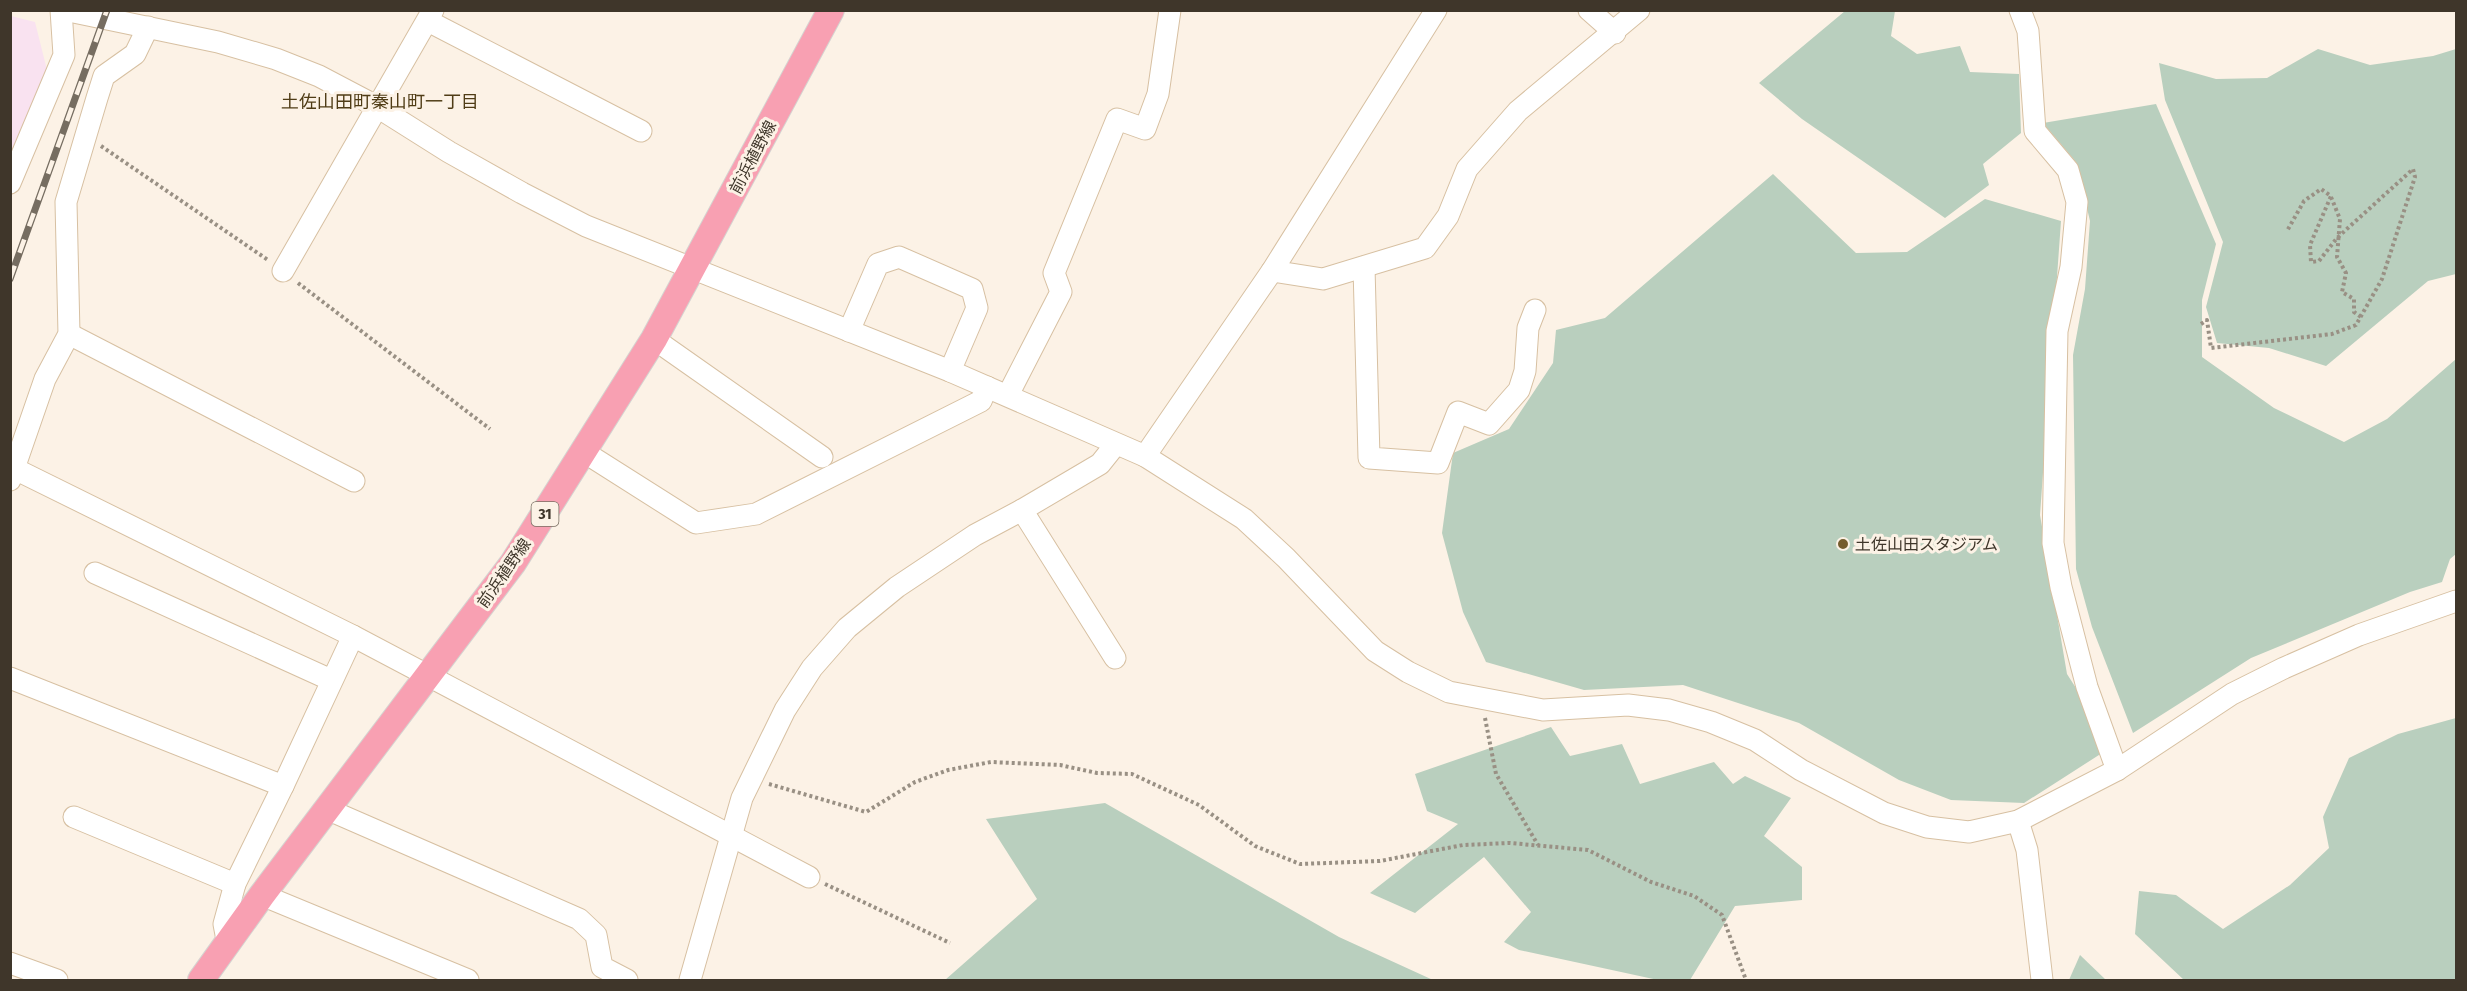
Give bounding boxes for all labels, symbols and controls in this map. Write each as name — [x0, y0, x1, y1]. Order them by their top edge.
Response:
district label: 土佐山田町秦山町一丁目 — [281, 91, 479, 113]
street label: 前浜植野線 — [726, 117, 780, 197]
road number: 31 — [532, 502, 558, 526]
street label: 前浜植野線 — [473, 535, 535, 611]
place label: 土佐山田スタジアム — [1855, 535, 1998, 554]
marker: 土佐山田スタジアム — [1836, 537, 1850, 551]

